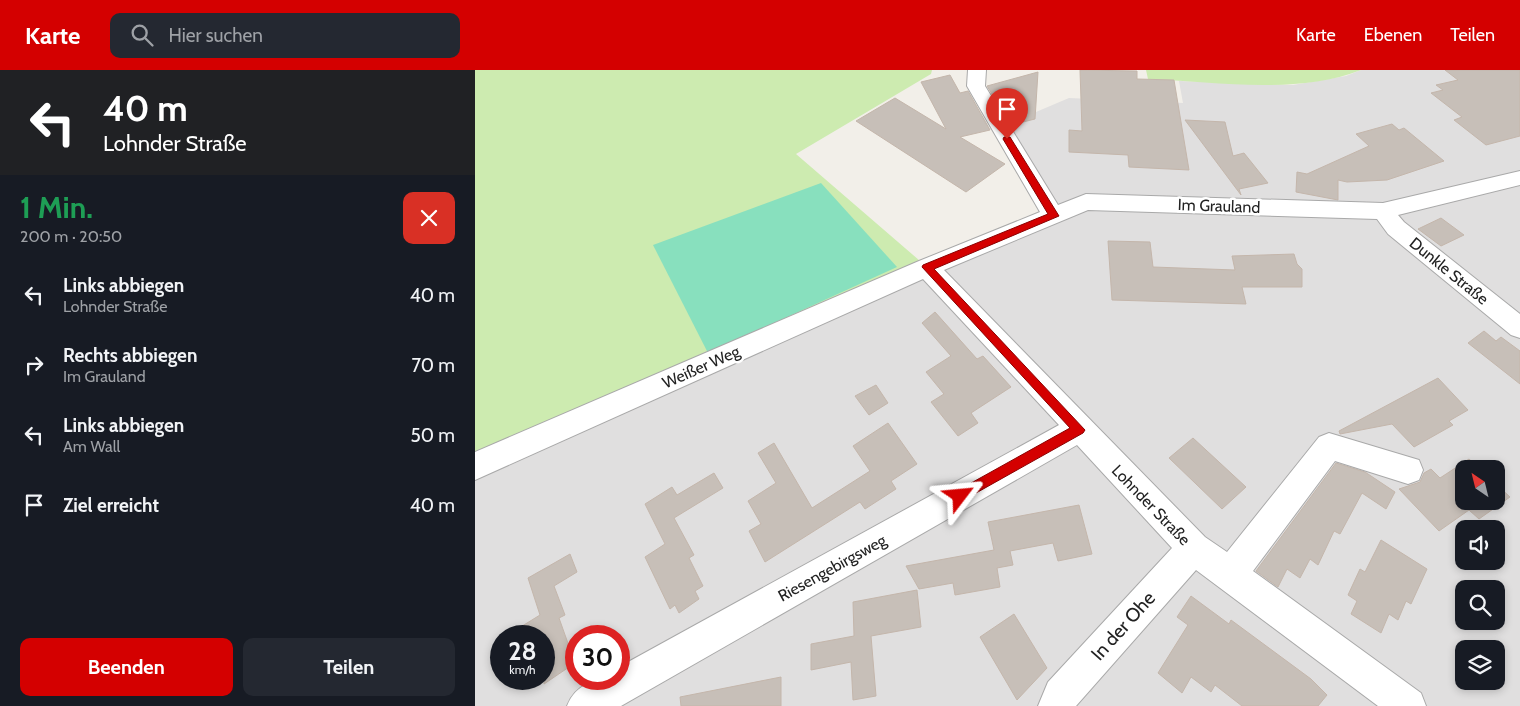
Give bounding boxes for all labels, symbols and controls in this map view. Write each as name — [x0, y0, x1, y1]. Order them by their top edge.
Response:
search box — [110, 13, 460, 58]
text: Karte — [25, 21, 80, 50]
icon: search — [128, 21, 156, 49]
text: Hier suchen — [168, 24, 263, 47]
text: Karte — [1296, 24, 1336, 46]
text: Ebenen — [1364, 24, 1422, 46]
text: Teilen — [1450, 24, 1495, 46]
text: 40 m — [103, 87, 188, 130]
pin — [986, 88, 1028, 139]
icon: left — [20, 90, 85, 155]
icon: arrive — [993, 95, 1021, 123]
text: Lohnder Straße — [103, 130, 247, 157]
text: 1 Min. — [20, 189, 93, 226]
button: close — [403, 192, 455, 244]
street label: Im Grauland — [1177, 195, 1261, 217]
text: 200 m · 20:50 — [20, 227, 122, 246]
street label: Dunkle Straße — [1406, 233, 1492, 309]
text: Links abbiegen — [63, 274, 184, 297]
icon: left — [20, 281, 48, 309]
text: 40 m — [410, 284, 455, 307]
text: Lohnder Straße — [63, 297, 167, 316]
street label: Weißer Weg — [659, 341, 744, 393]
text: Rechts abbiegen — [63, 344, 197, 367]
icon: right — [20, 351, 48, 379]
text: 70 m — [411, 354, 455, 377]
text: Im Grauland — [63, 367, 146, 386]
text: Links abbiegen — [63, 414, 184, 437]
icon: left — [20, 421, 48, 449]
text: 50 m — [411, 424, 455, 447]
text: Am Wall — [63, 437, 120, 456]
north arrow — [1455, 460, 1505, 510]
map controls — [1455, 460, 1505, 690]
street label: Lohnder Straße — [1108, 461, 1194, 549]
position arrow — [933, 469, 985, 521]
icon: arrive — [20, 491, 48, 519]
text: Ziel erreicht — [63, 494, 159, 517]
text: 40 m — [410, 494, 455, 517]
button: sound — [1455, 520, 1505, 570]
street label: Riesengebirgsweg — [775, 530, 890, 606]
button: search — [1455, 580, 1505, 630]
street label: In der Ohe — [1086, 587, 1160, 665]
speed limit sign: 30 — [565, 625, 630, 690]
text: 28 — [508, 636, 537, 666]
button: Beenden — [20, 638, 233, 696]
button: Teilen — [243, 638, 455, 696]
button: layers — [1455, 640, 1505, 690]
text: km/h — [509, 662, 536, 677]

